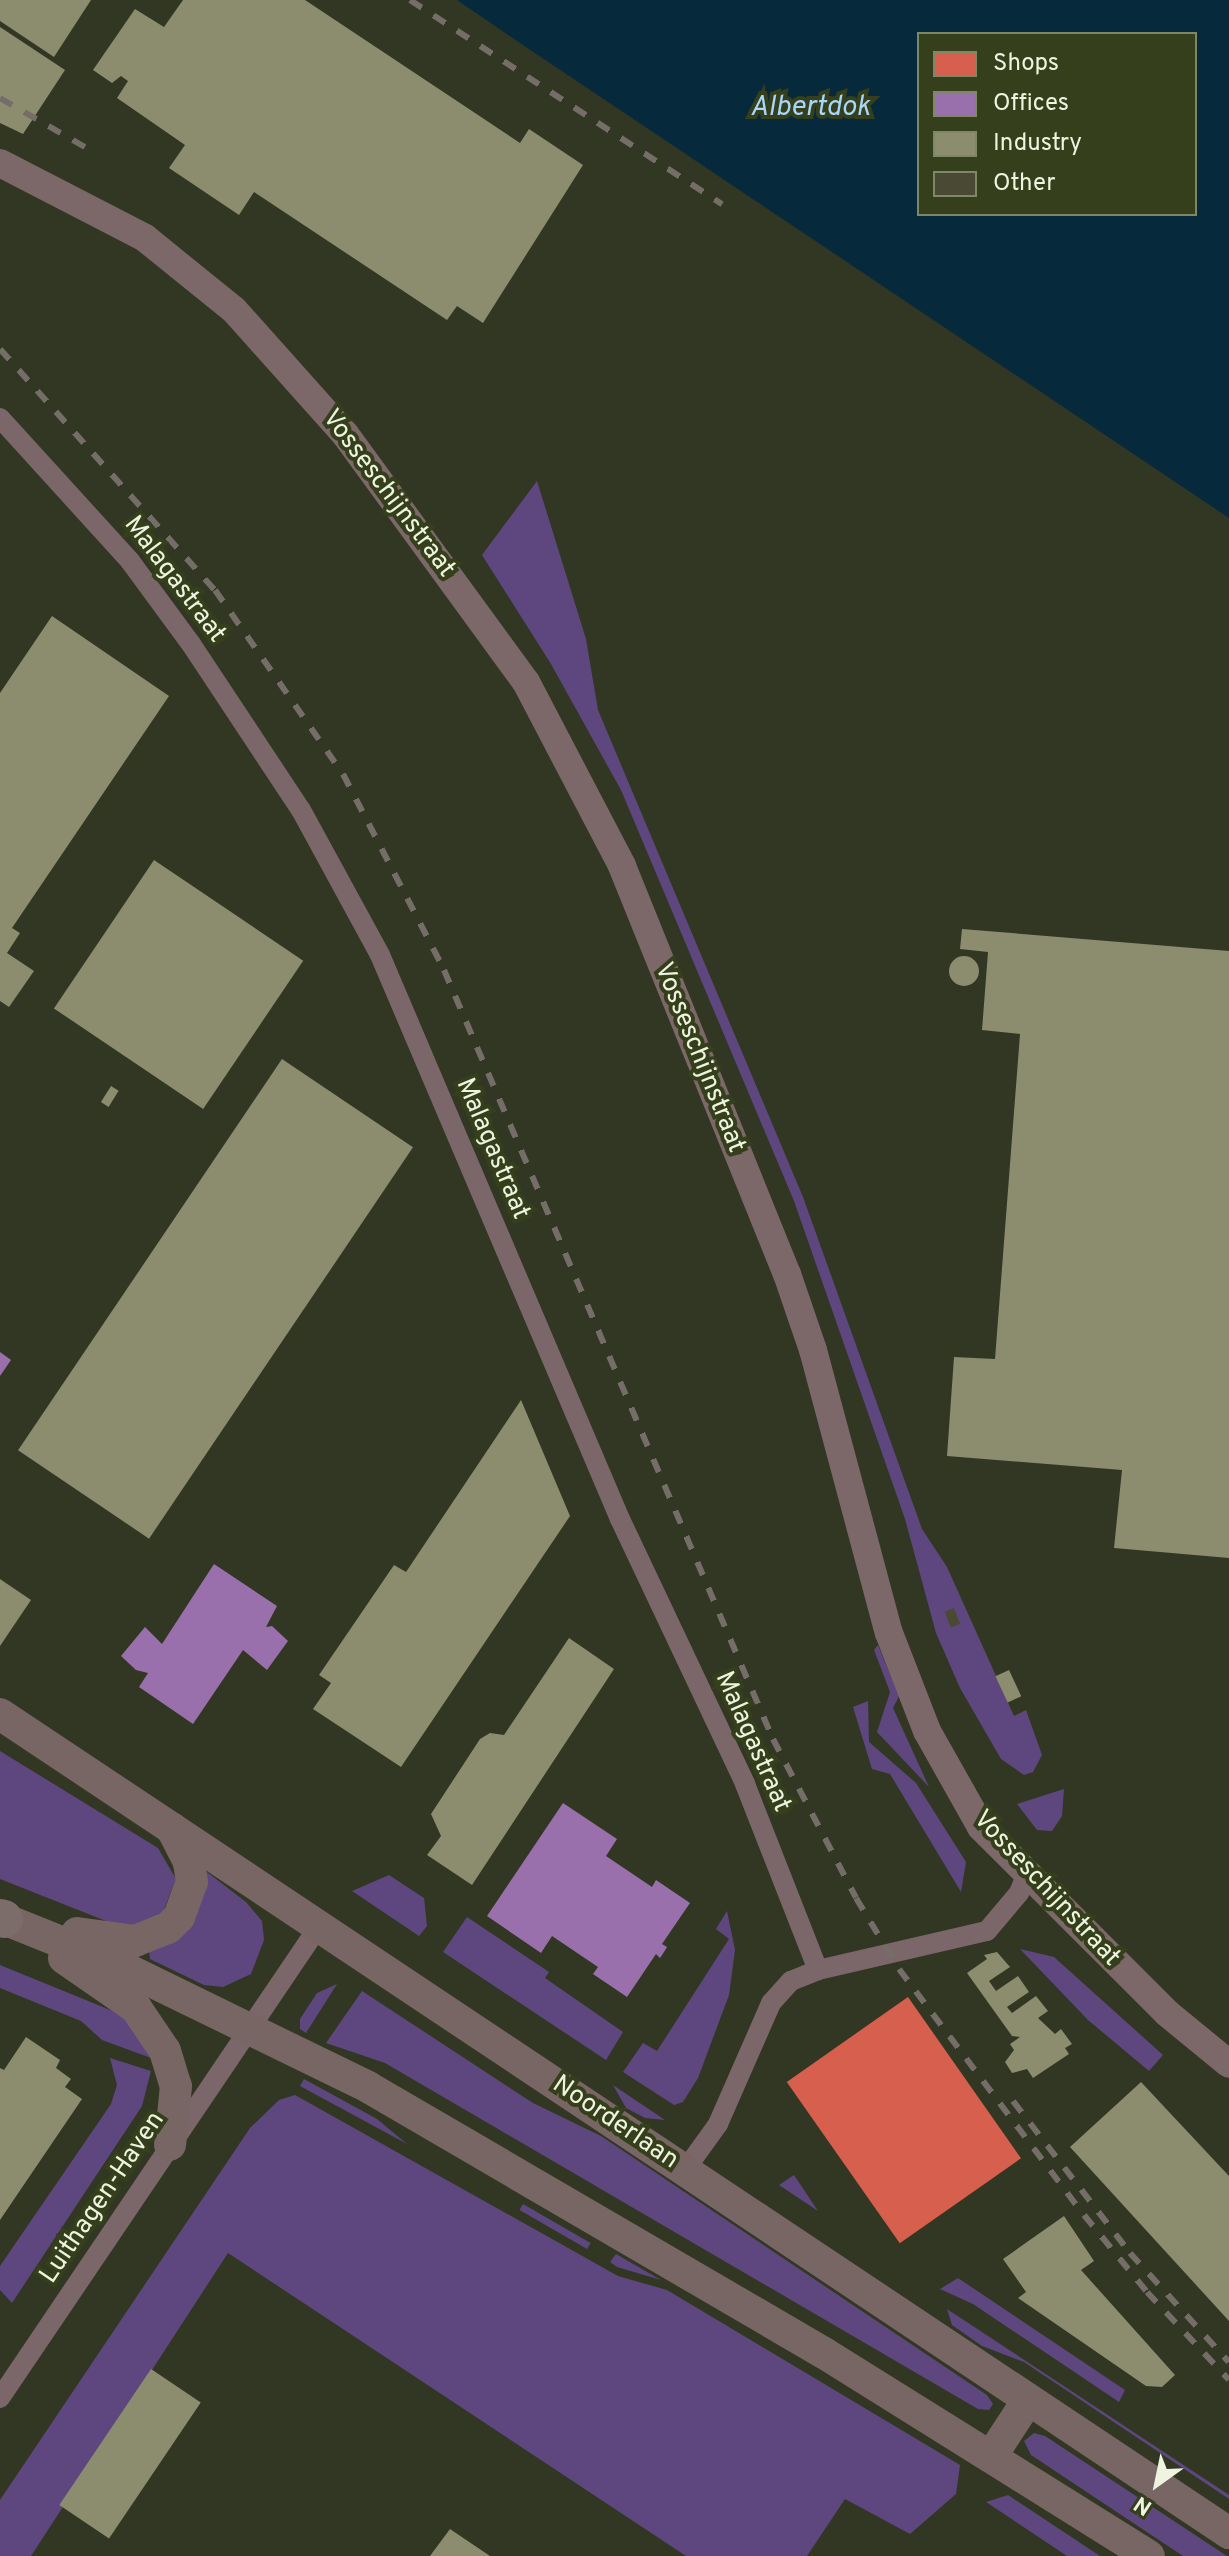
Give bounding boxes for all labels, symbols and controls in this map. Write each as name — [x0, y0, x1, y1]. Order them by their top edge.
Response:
legend — [917, 32, 1197, 216]
text: Shops — [993, 49, 1059, 79]
text: Offices — [993, 89, 1069, 119]
water label: Albertdok — [750, 91, 870, 125]
text: Industry — [993, 129, 1082, 159]
text: Other — [993, 169, 1055, 199]
street label: Vosseschijnstraat — [315, 404, 461, 584]
street label: Malagastraat — [116, 511, 232, 649]
street label: Vosseschijnstraat — [647, 959, 751, 1157]
street label: Malagastraat — [448, 1074, 536, 1224]
street label: Malagastraat — [707, 1667, 797, 1817]
street label: Vosseschijnstraat — [966, 1804, 1126, 1974]
street label: Noorderlaan — [546, 2069, 684, 2177]
street label: Luithagen-Haven — [34, 2106, 172, 2290]
north arrow — [1117, 2444, 1197, 2524]
text: N — [1130, 2489, 1158, 2520]

